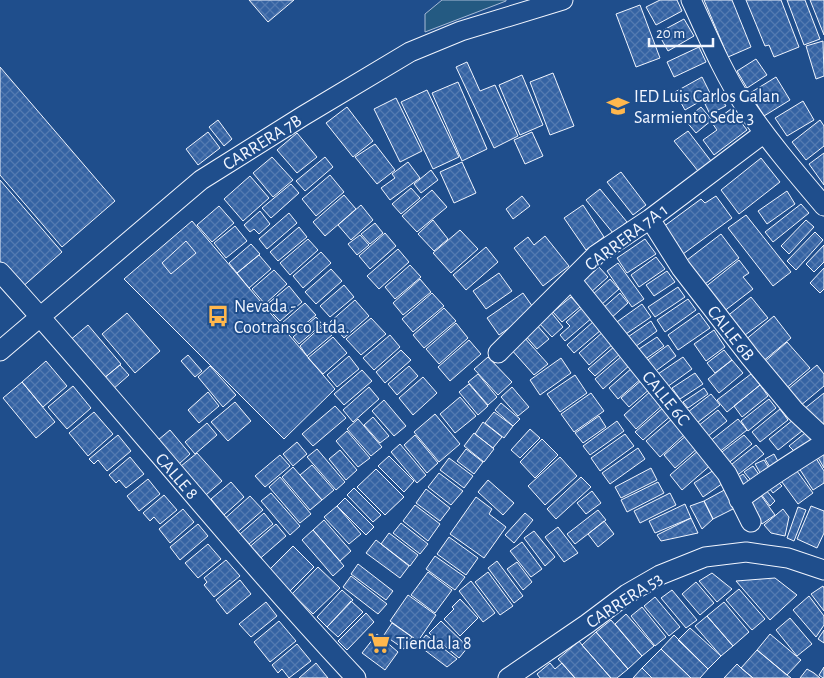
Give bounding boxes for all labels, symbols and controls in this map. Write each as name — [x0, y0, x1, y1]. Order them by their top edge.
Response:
scale bar — [649, 15, 713, 47]
text: 20 m — [656, 26, 685, 41]
place label: IED Luis Carlos Galan Sarmiento Sede 3 — [634, 88, 780, 127]
school or university icon: IED Luis Carlos Galan Sarmiento Sede 3 — [605, 93, 631, 119]
street label: CARRERA 7B — [220, 112, 305, 174]
street label: CARRERA 7A 1 — [582, 201, 671, 275]
place label: Nevada - Cootransco Ltda. — [234, 298, 350, 337]
bus stop icon: Nevada - Cootransco Ltda. — [205, 303, 231, 329]
street label: CALLE 6B — [703, 303, 757, 365]
street label: CALLE 6C — [638, 368, 692, 429]
street label: CALLE 8 — [151, 450, 201, 503]
street label: CARRERA 53 — [583, 570, 666, 632]
supermarket icon: Tienda la 8 — [366, 630, 392, 656]
place label: Tienda la 8 — [396, 635, 472, 653]

